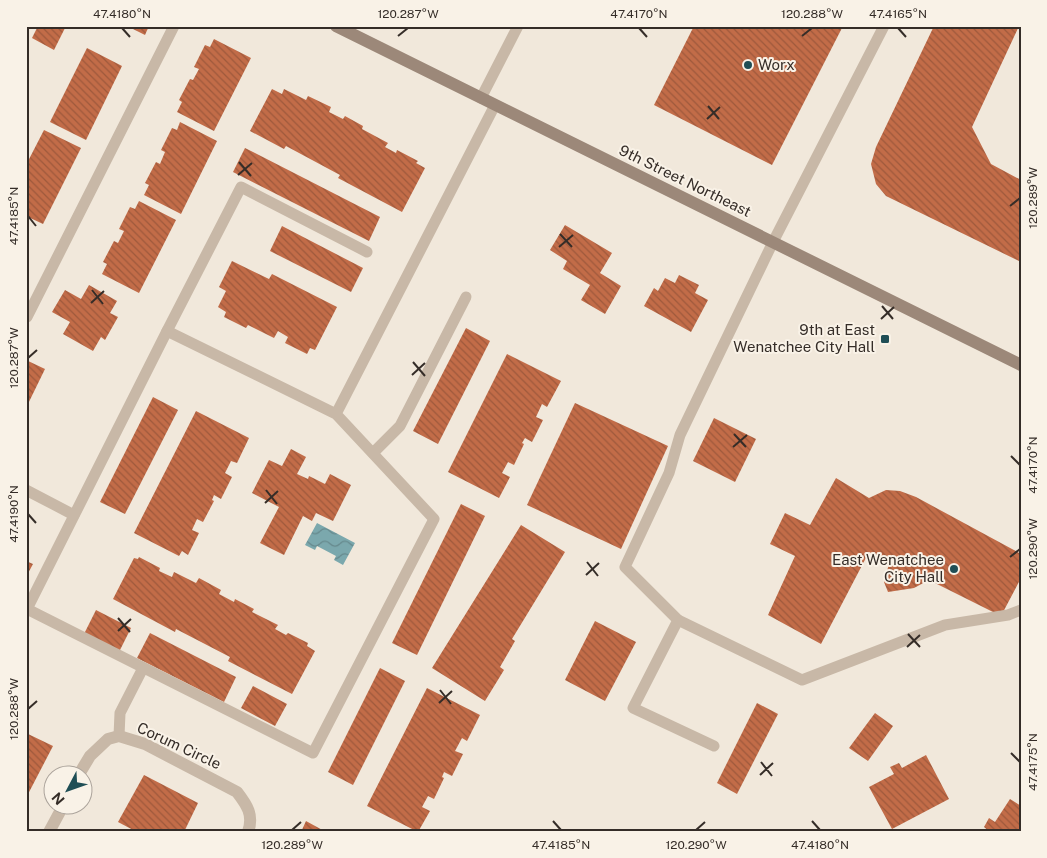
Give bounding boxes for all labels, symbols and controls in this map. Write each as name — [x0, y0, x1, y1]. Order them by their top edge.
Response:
text: 47.4180°N — [93, 7, 151, 21]
text: 120.287°W — [377, 7, 439, 21]
text: 47.4170°N — [610, 7, 668, 21]
text: 120.288°W — [781, 7, 844, 21]
text: 47.4165°N — [869, 7, 927, 21]
place label: Worx — [758, 56, 795, 73]
marker: Worx — [742, 59, 754, 71]
street label: 9th Street Northeast — [616, 141, 754, 220]
text: 120.289°W — [1026, 167, 1040, 229]
text: 47.4185°N — [7, 187, 21, 245]
place label: 9th at East Wenatchee City Hall — [733, 321, 875, 355]
text: 120.287°W — [7, 327, 21, 389]
marker: 9th at East Wenatchee City Hall — [879, 333, 891, 345]
text: 47.4170°N — [1026, 436, 1040, 494]
text: 47.4190°N — [7, 485, 21, 543]
text: 120.290°W — [1026, 518, 1040, 580]
place label: East Wenatchee City Hall — [832, 551, 944, 585]
marker: East Wenatchee City Hall — [948, 563, 960, 575]
text: 120.288°W — [7, 677, 21, 740]
street label: Corum Circle — [135, 719, 224, 772]
text: 47.4175°N — [1026, 733, 1040, 791]
north arrow — [42, 766, 92, 816]
text: N — [49, 789, 68, 808]
text: 120.289°W — [261, 838, 323, 852]
text: 47.4185°N — [532, 838, 590, 852]
text: 120.290°W — [665, 838, 727, 852]
text: 47.4180°N — [791, 838, 849, 852]

